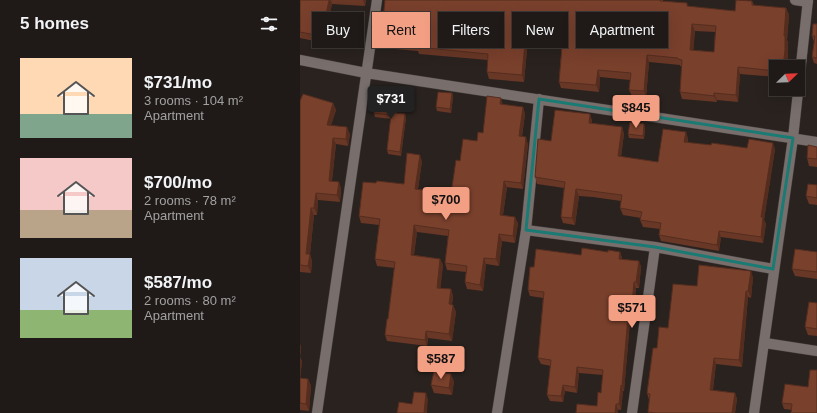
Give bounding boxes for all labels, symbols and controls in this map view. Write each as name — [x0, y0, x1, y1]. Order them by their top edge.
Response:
chip: Buy — [312, 12, 364, 48]
chip: Rent — [372, 12, 430, 48]
chip: Filters — [438, 12, 504, 48]
chip: New — [512, 12, 568, 48]
chip: Apartment — [576, 12, 668, 48]
icon: filters — [258, 13, 280, 35]
text: 5 homes — [20, 14, 89, 33]
north arrow — [769, 60, 805, 96]
map controls — [769, 60, 805, 96]
text: $731/mo — [144, 73, 212, 92]
icon: home — [52, 74, 100, 122]
pin: $731 — [367, 86, 415, 120]
text: $731 — [377, 91, 405, 106]
text: 3 rooms · 104 m² — [144, 93, 243, 108]
pin: $845 — [612, 95, 660, 129]
text: $845 — [622, 100, 650, 115]
text: Apartment — [144, 108, 204, 123]
text: $700/mo — [144, 173, 212, 192]
icon: home — [52, 174, 100, 222]
pin: $700 — [422, 187, 470, 221]
text: $700 — [432, 192, 460, 207]
text: 2 rooms · 78 m² — [144, 193, 236, 208]
text: Apartment — [144, 208, 204, 223]
text: $587/mo — [144, 273, 212, 292]
icon: home — [52, 274, 100, 322]
text: 2 rooms · 80 m² — [144, 293, 236, 308]
pin: $571 — [608, 295, 656, 329]
text: $571 — [618, 300, 646, 315]
text: Apartment — [144, 308, 204, 323]
pin: $587 — [417, 346, 465, 380]
text: $587 — [427, 351, 455, 366]

